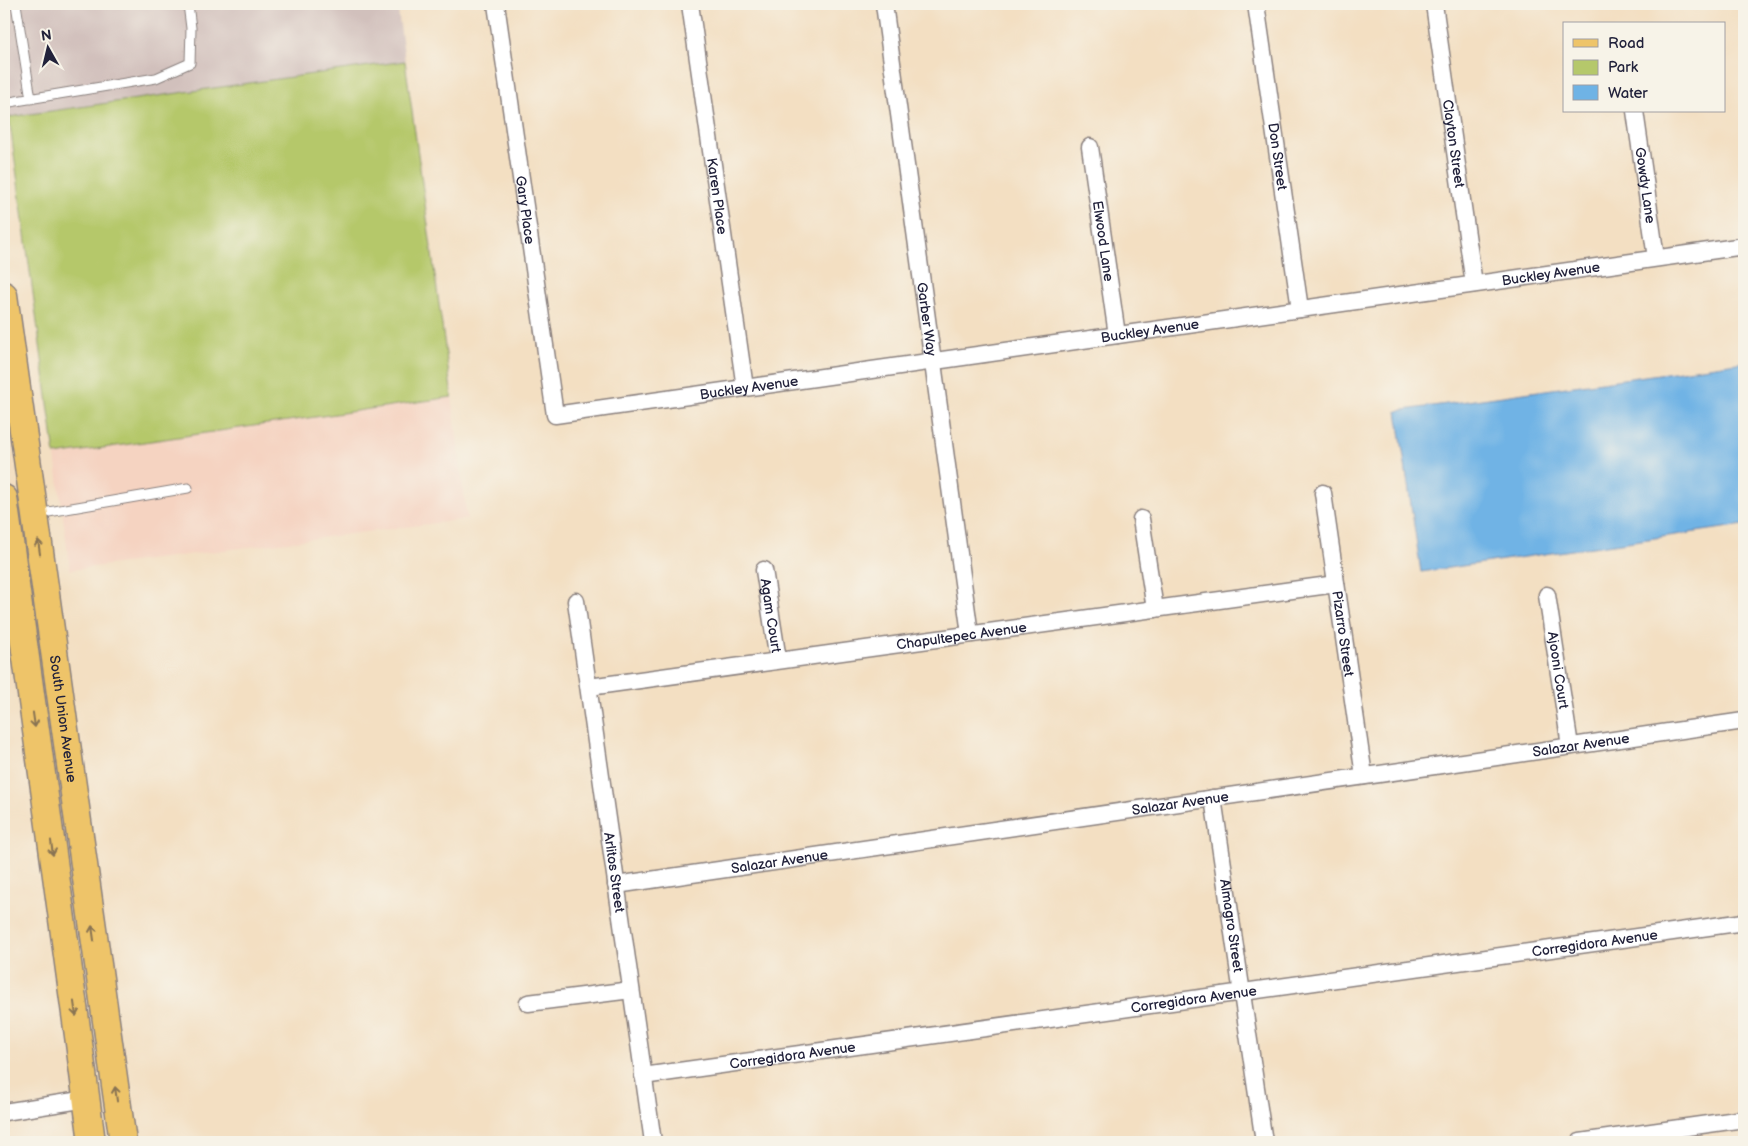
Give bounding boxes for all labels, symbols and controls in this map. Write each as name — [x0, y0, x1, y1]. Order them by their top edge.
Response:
north arrow — [22, 22, 72, 72]
legend — [1563, 22, 1726, 112]
text: N — [40, 26, 53, 45]
text: Road — [1608, 34, 1644, 53]
text: Park — [1608, 58, 1639, 77]
text: Water — [1608, 84, 1648, 103]
street label: Clayton Street — [1439, 98, 1468, 190]
street label: Don Street — [1264, 122, 1291, 192]
street label: Gowdy Lane — [1631, 146, 1659, 224]
street label: Karen Place — [703, 157, 731, 236]
street label: Gary Place — [512, 175, 538, 245]
street label: Elwood Lane — [1089, 200, 1117, 282]
street label: Buckley Avenue — [1501, 259, 1601, 289]
street label: Garber Way — [913, 281, 940, 358]
street label: Buckley Avenue — [1100, 316, 1200, 346]
street label: Buckley Avenue — [699, 373, 799, 403]
one-way arrow — [34, 539, 44, 555]
street label: Agam Court — [756, 577, 785, 654]
street label: Pizarro Street — [1328, 590, 1358, 678]
street label: Chapultepec Avenue — [895, 619, 1028, 654]
street label: Ajooni Court — [1544, 630, 1572, 711]
street label: South Union Avenue — [46, 654, 80, 784]
one-way arrow — [30, 711, 40, 727]
street label: Salazar Avenue — [1531, 730, 1631, 761]
street label: Salazar Avenue — [1131, 788, 1230, 819]
street label: Arlitos Street — [600, 831, 628, 914]
one-way arrow — [47, 839, 57, 855]
street label: Salazar Avenue — [730, 846, 829, 877]
street label: Almagro Street — [1216, 878, 1247, 974]
one-way arrow — [88, 925, 98, 941]
street label: Corregidora Avenue — [1531, 926, 1659, 961]
street label: Corregidora Avenue — [1130, 982, 1258, 1017]
one-way arrow — [70, 1000, 80, 1016]
street label: Corregidora Avenue — [729, 1038, 857, 1073]
one-way arrow — [111, 1086, 121, 1102]

